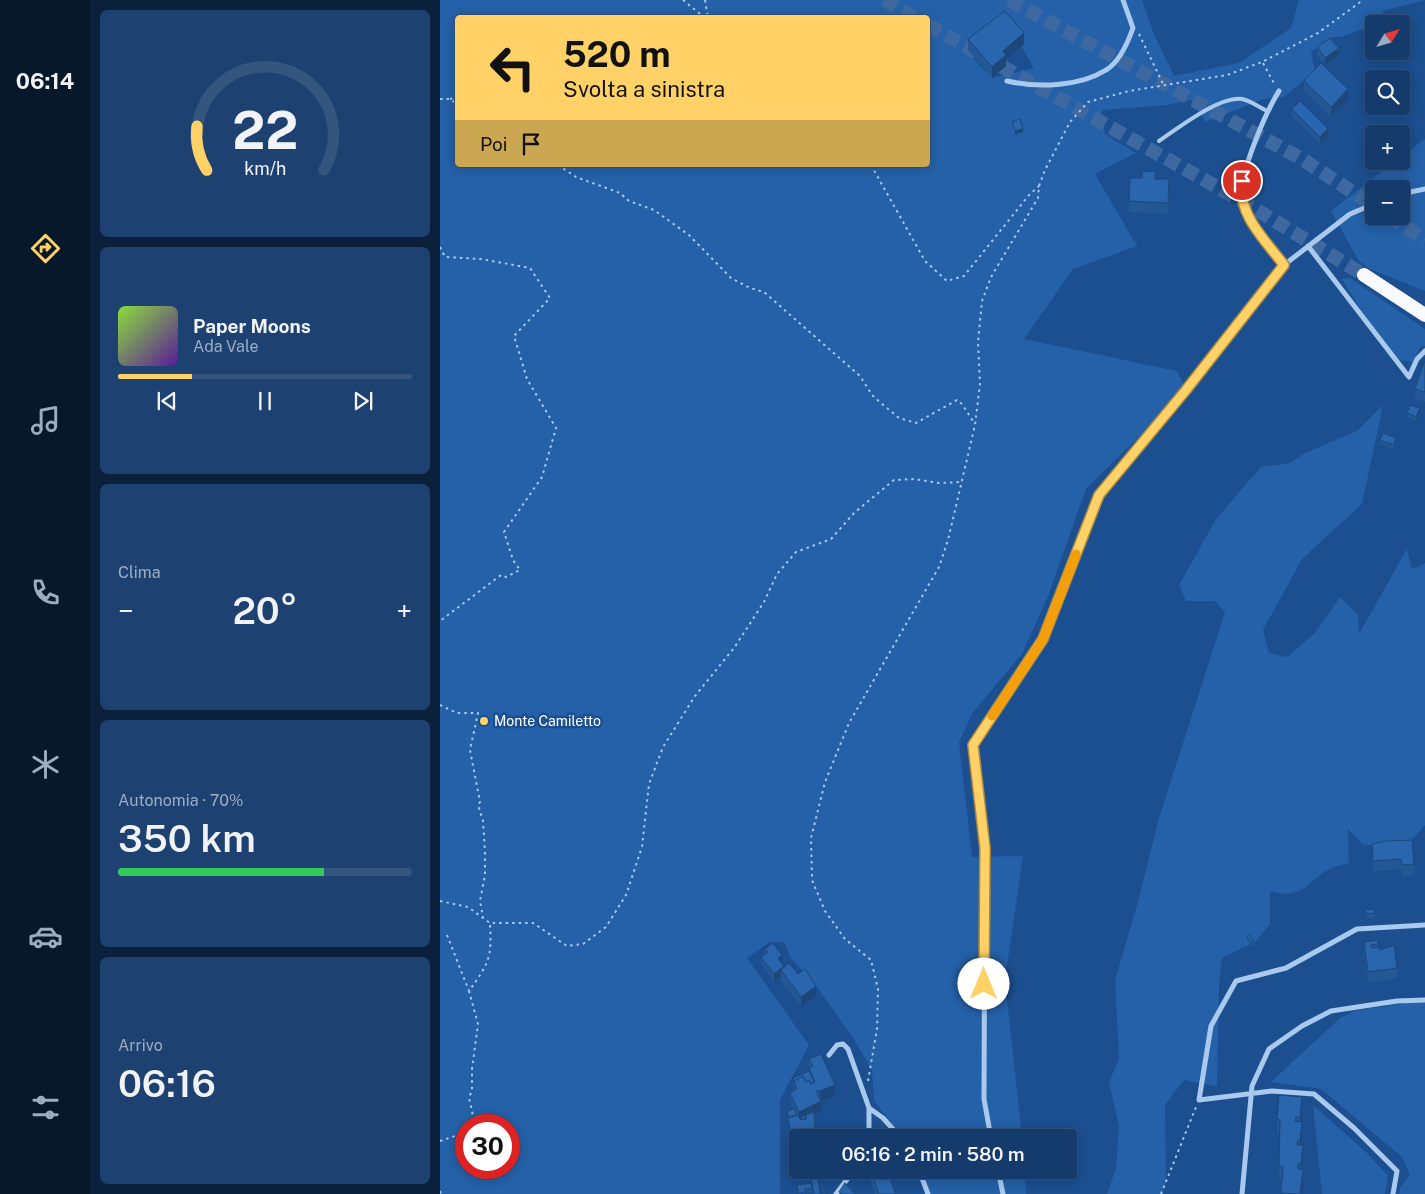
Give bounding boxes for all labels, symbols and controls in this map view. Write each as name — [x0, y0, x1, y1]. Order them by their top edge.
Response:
north arrow — [1365, 15, 1410, 60]
map controls — [1365, 15, 1410, 225]
text: 520 m — [563, 34, 671, 75]
icon: left — [480, 35, 545, 100]
text: 06:14 — [16, 68, 74, 94]
button: search — [1365, 70, 1410, 115]
text: Svolta a sinistra — [563, 76, 725, 102]
text: 22 — [232, 100, 298, 161]
button: + — [1365, 125, 1410, 170]
icon: arrive — [517, 130, 545, 158]
text: Poi — [480, 133, 507, 155]
text: km/h — [244, 158, 286, 179]
pin — [1221, 160, 1263, 202]
icon: arrive — [1228, 167, 1256, 195]
button: − — [1365, 180, 1410, 225]
icon: directions — [28, 231, 63, 266]
text: Paper Moons — [193, 315, 311, 337]
text: Ada Vale — [193, 337, 258, 356]
icon: previous — [153, 387, 181, 415]
icon: pause — [251, 387, 279, 415]
icon: next — [349, 387, 377, 415]
icon: music — [28, 403, 63, 438]
text: Clima — [118, 563, 161, 582]
icon: phone — [28, 575, 63, 610]
text: 20° — [232, 588, 298, 633]
text: − — [118, 594, 134, 627]
text: + — [396, 594, 412, 627]
place label: Monte Camiletto — [494, 713, 601, 729]
marker: Monte Camiletto — [478, 715, 490, 727]
icon: climate — [28, 747, 63, 782]
text: Autonomia · 70% — [118, 791, 243, 810]
text: 350 km — [118, 816, 256, 861]
icon: car — [28, 919, 63, 954]
position arrow — [957, 957, 1009, 1009]
text: Arrivo — [118, 1036, 163, 1055]
text: 06:16 — [118, 1061, 216, 1106]
icon: filters — [28, 1090, 63, 1125]
speed limit sign: 30 — [455, 1114, 520, 1179]
text: 06:16 · 2 min · 580 m — [841, 1143, 1025, 1165]

